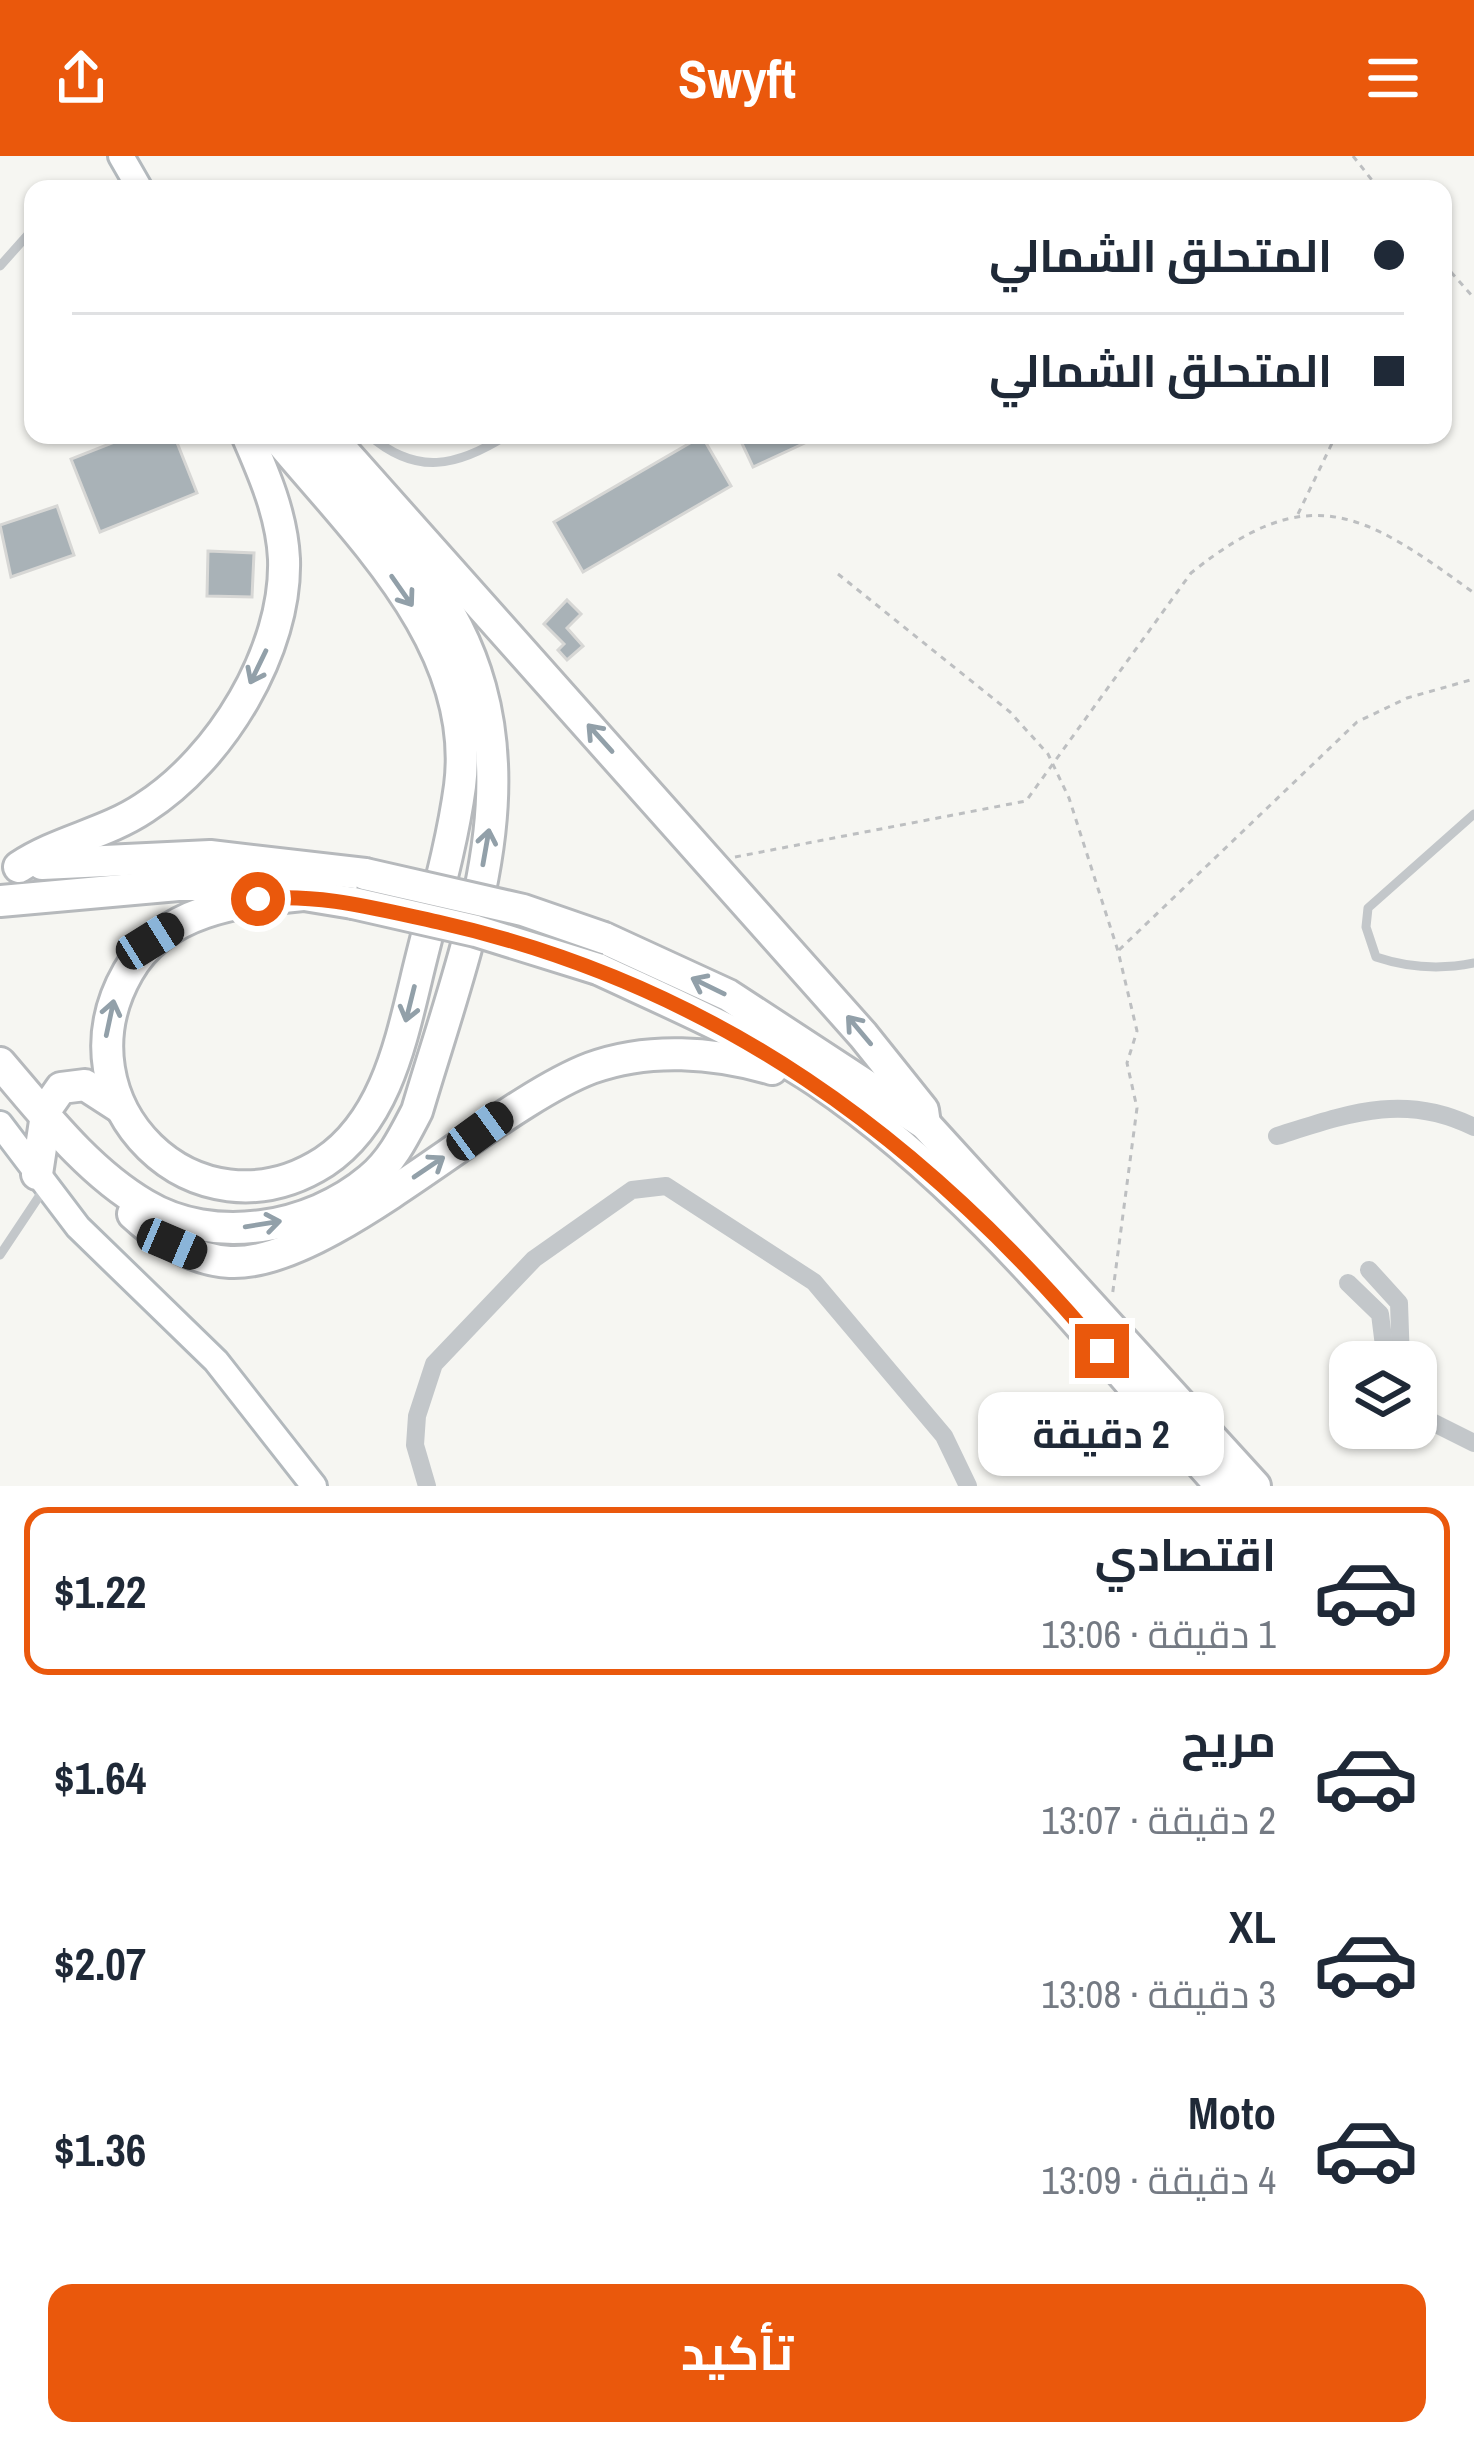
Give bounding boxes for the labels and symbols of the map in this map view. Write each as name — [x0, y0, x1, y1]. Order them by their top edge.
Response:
one-way arrow — [389, 574, 414, 607]
one-way arrow — [246, 648, 268, 684]
one-way arrow — [587, 724, 614, 754]
one-way arrow — [475, 828, 498, 867]
route start — [231, 872, 285, 926]
car — [110, 907, 190, 975]
one-way arrow — [691, 974, 727, 996]
one-way arrow — [397, 984, 419, 1022]
one-way arrow — [100, 999, 123, 1037]
one-way arrow — [845, 1015, 873, 1046]
car — [440, 1095, 520, 1167]
one-way arrow — [411, 1155, 445, 1180]
one-way arrow — [243, 1212, 282, 1235]
car — [132, 1213, 212, 1275]
route end — [1075, 1324, 1129, 1378]
callout: 2 دقيقة — [979, 1393, 1225, 1477]

